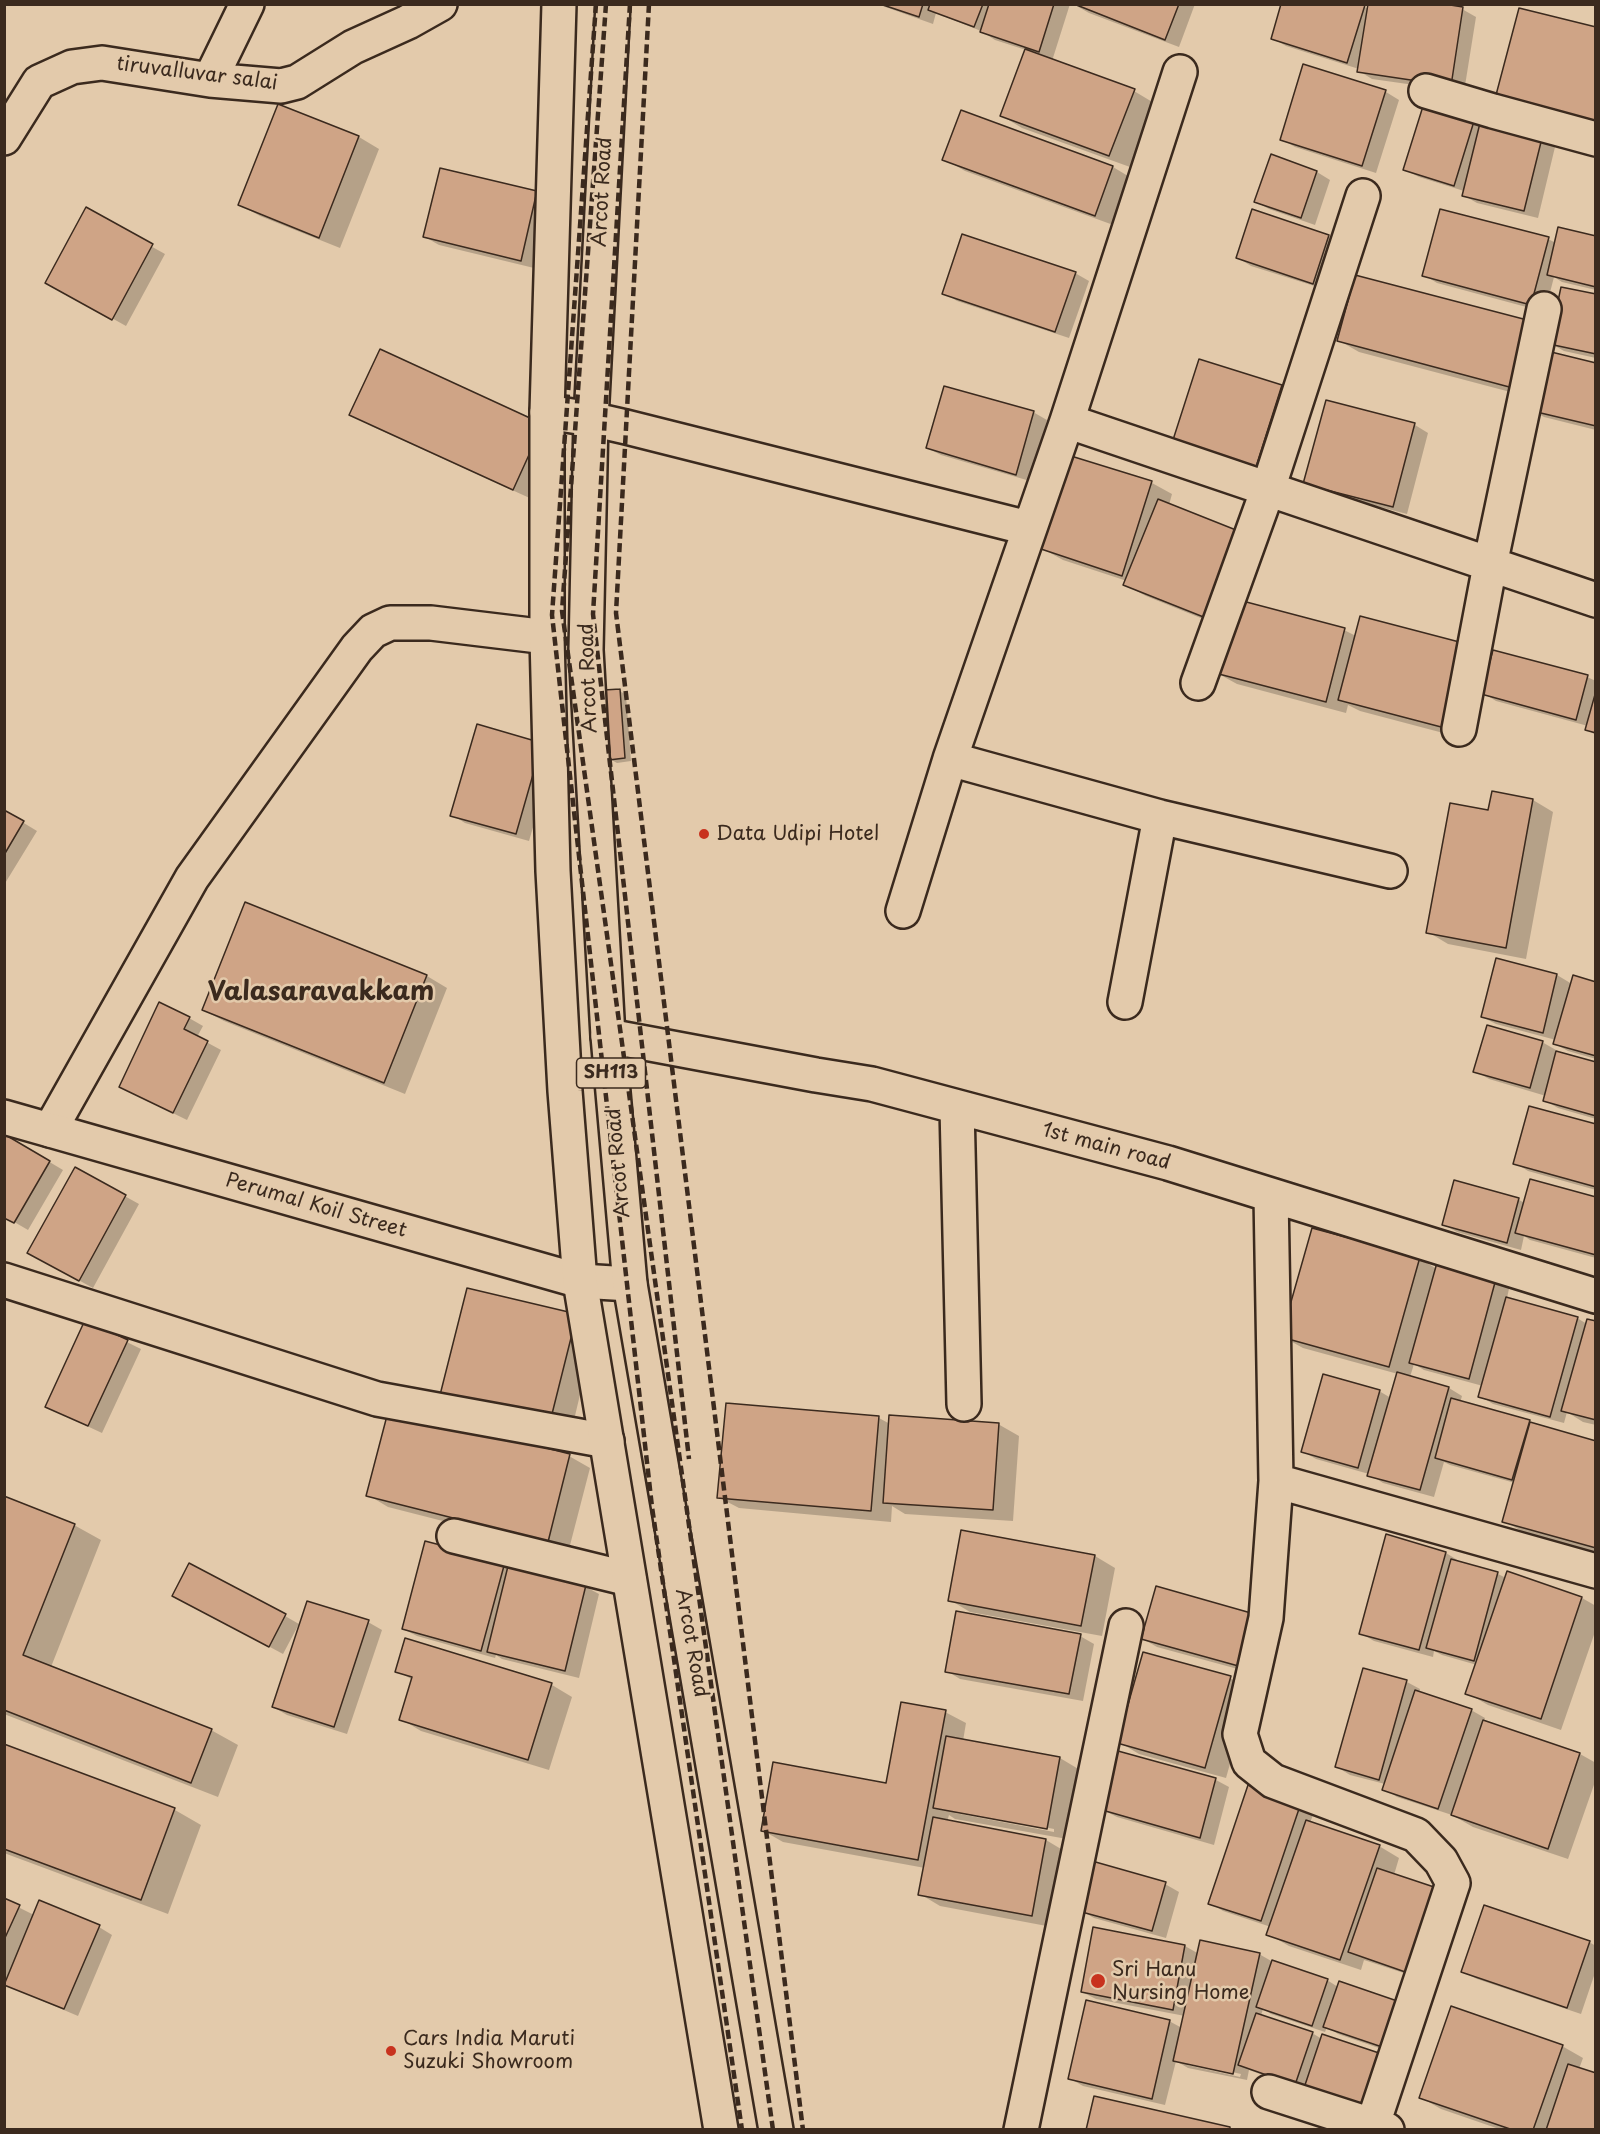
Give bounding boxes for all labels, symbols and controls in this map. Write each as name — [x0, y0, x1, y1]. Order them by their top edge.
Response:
street label: tiruvalluvar salai — [115, 52, 279, 96]
street label: Arcot Road — [588, 136, 618, 248]
street label: Arcot Road — [575, 622, 603, 734]
place label: Data Udipi Hotel — [716, 822, 879, 846]
marker: Data Udipi Hotel — [697, 827, 711, 841]
district label: Valasaravakkam — [208, 977, 434, 1009]
road number: SH113 — [576, 1058, 646, 1088]
street label: Arcot Road — [602, 1107, 636, 1219]
street label: 1st main road — [1039, 1118, 1173, 1176]
street label: Perumal Koil Street — [223, 1169, 409, 1243]
street label: Arcot Road — [670, 1587, 712, 1699]
place label: Sri Hanu Nursing Home — [1112, 1958, 1249, 2005]
marker: Sri Hanu Nursing Home — [1089, 1972, 1107, 1990]
place label: Cars India Maruti Suzuki Showroom — [403, 2027, 575, 2074]
marker: Cars India Maruti Suzuki Showroom — [384, 2044, 398, 2058]

